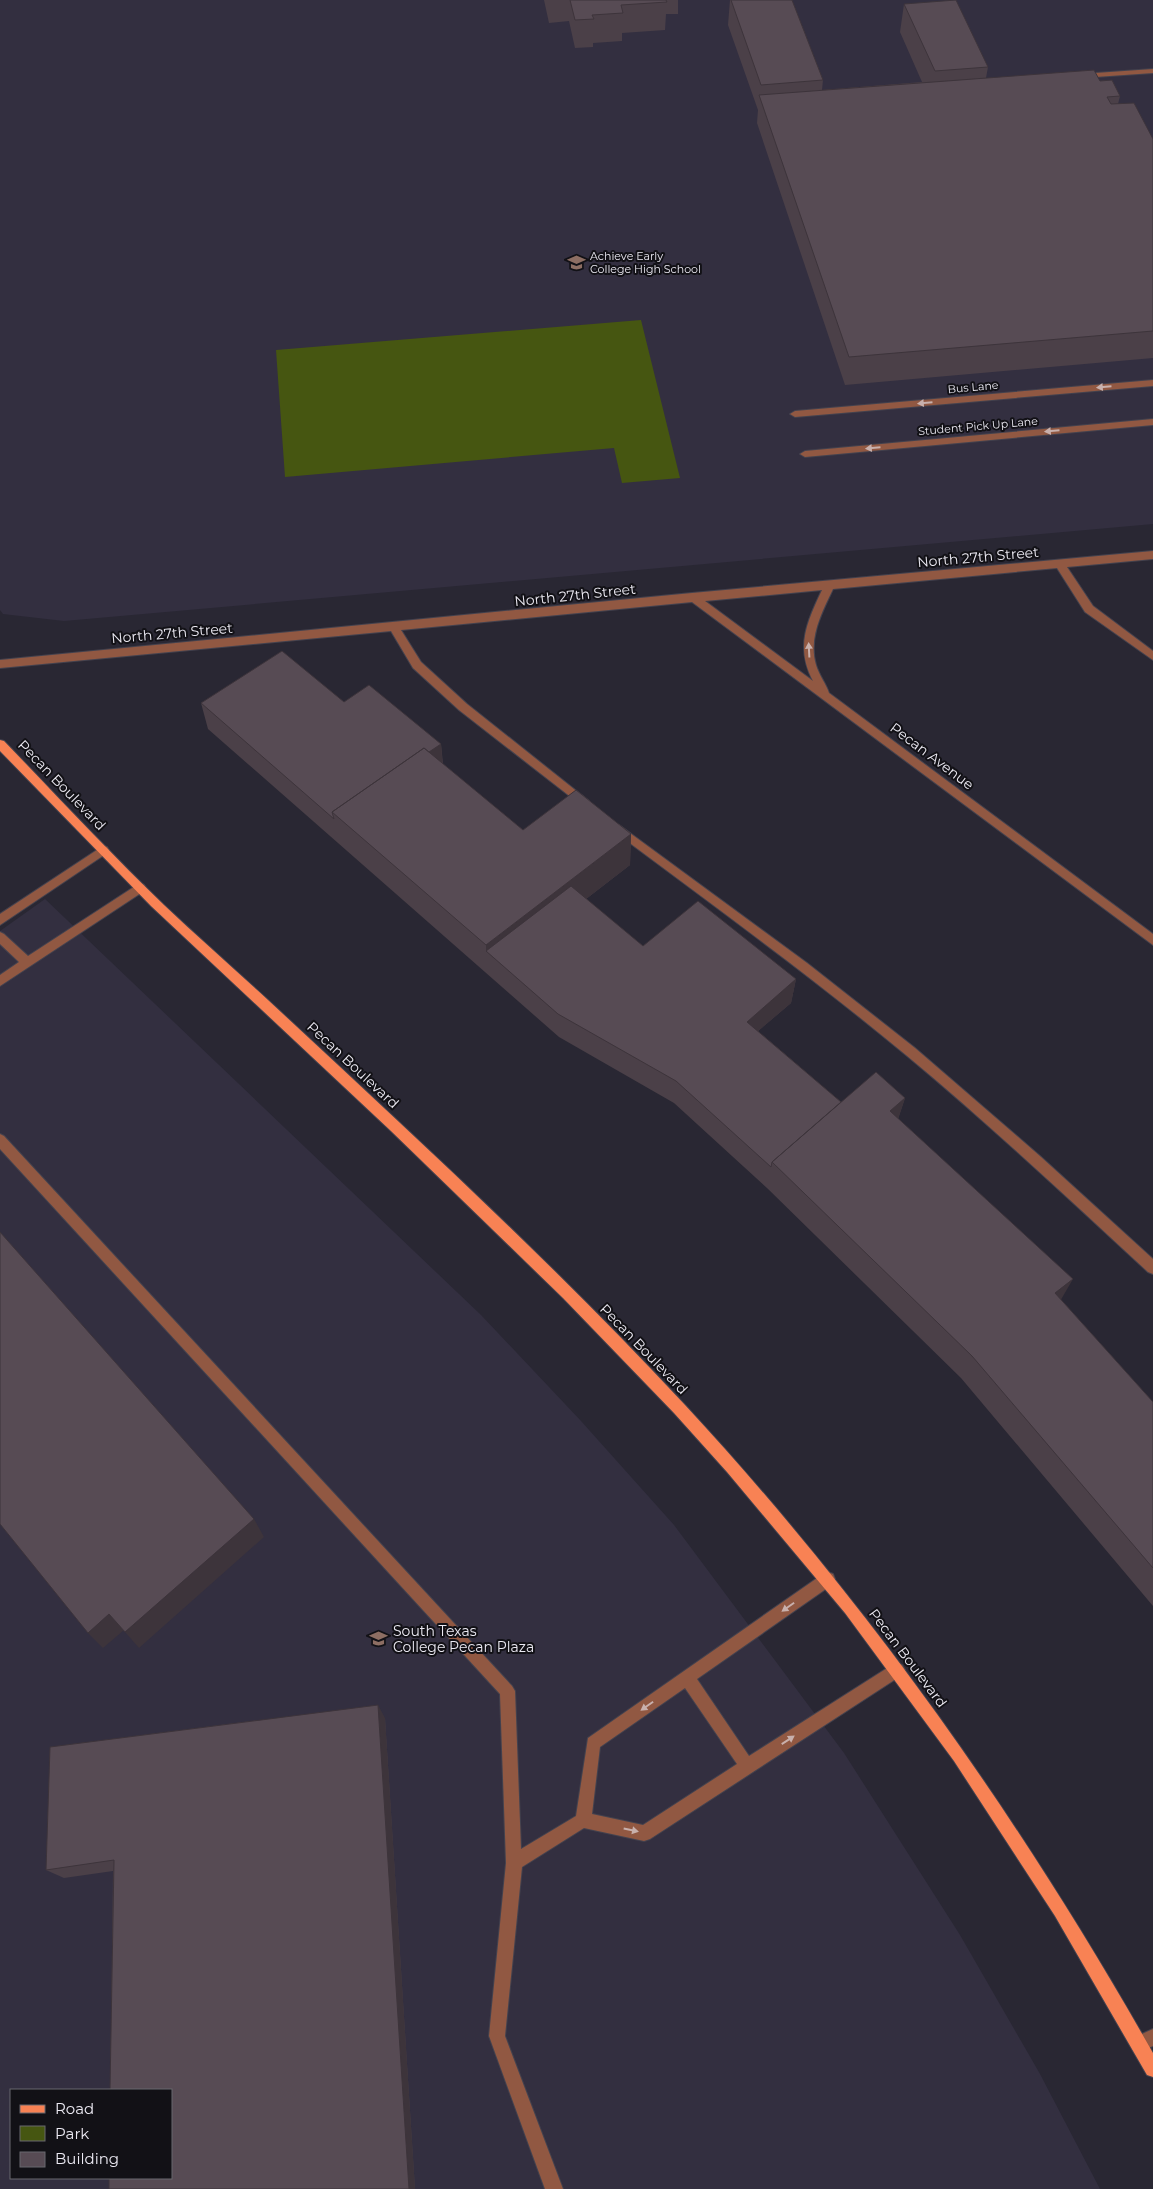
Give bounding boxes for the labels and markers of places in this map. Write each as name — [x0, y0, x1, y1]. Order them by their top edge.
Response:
place label: Achieve Early College High School — [590, 249, 701, 276]
school or university icon: Achieve Early College High School — [566, 252, 586, 272]
place label: South Texas College Pecan Plaza — [393, 1622, 534, 1656]
school or university icon: South Texas College Pecan Plaza — [369, 1629, 389, 1649]

